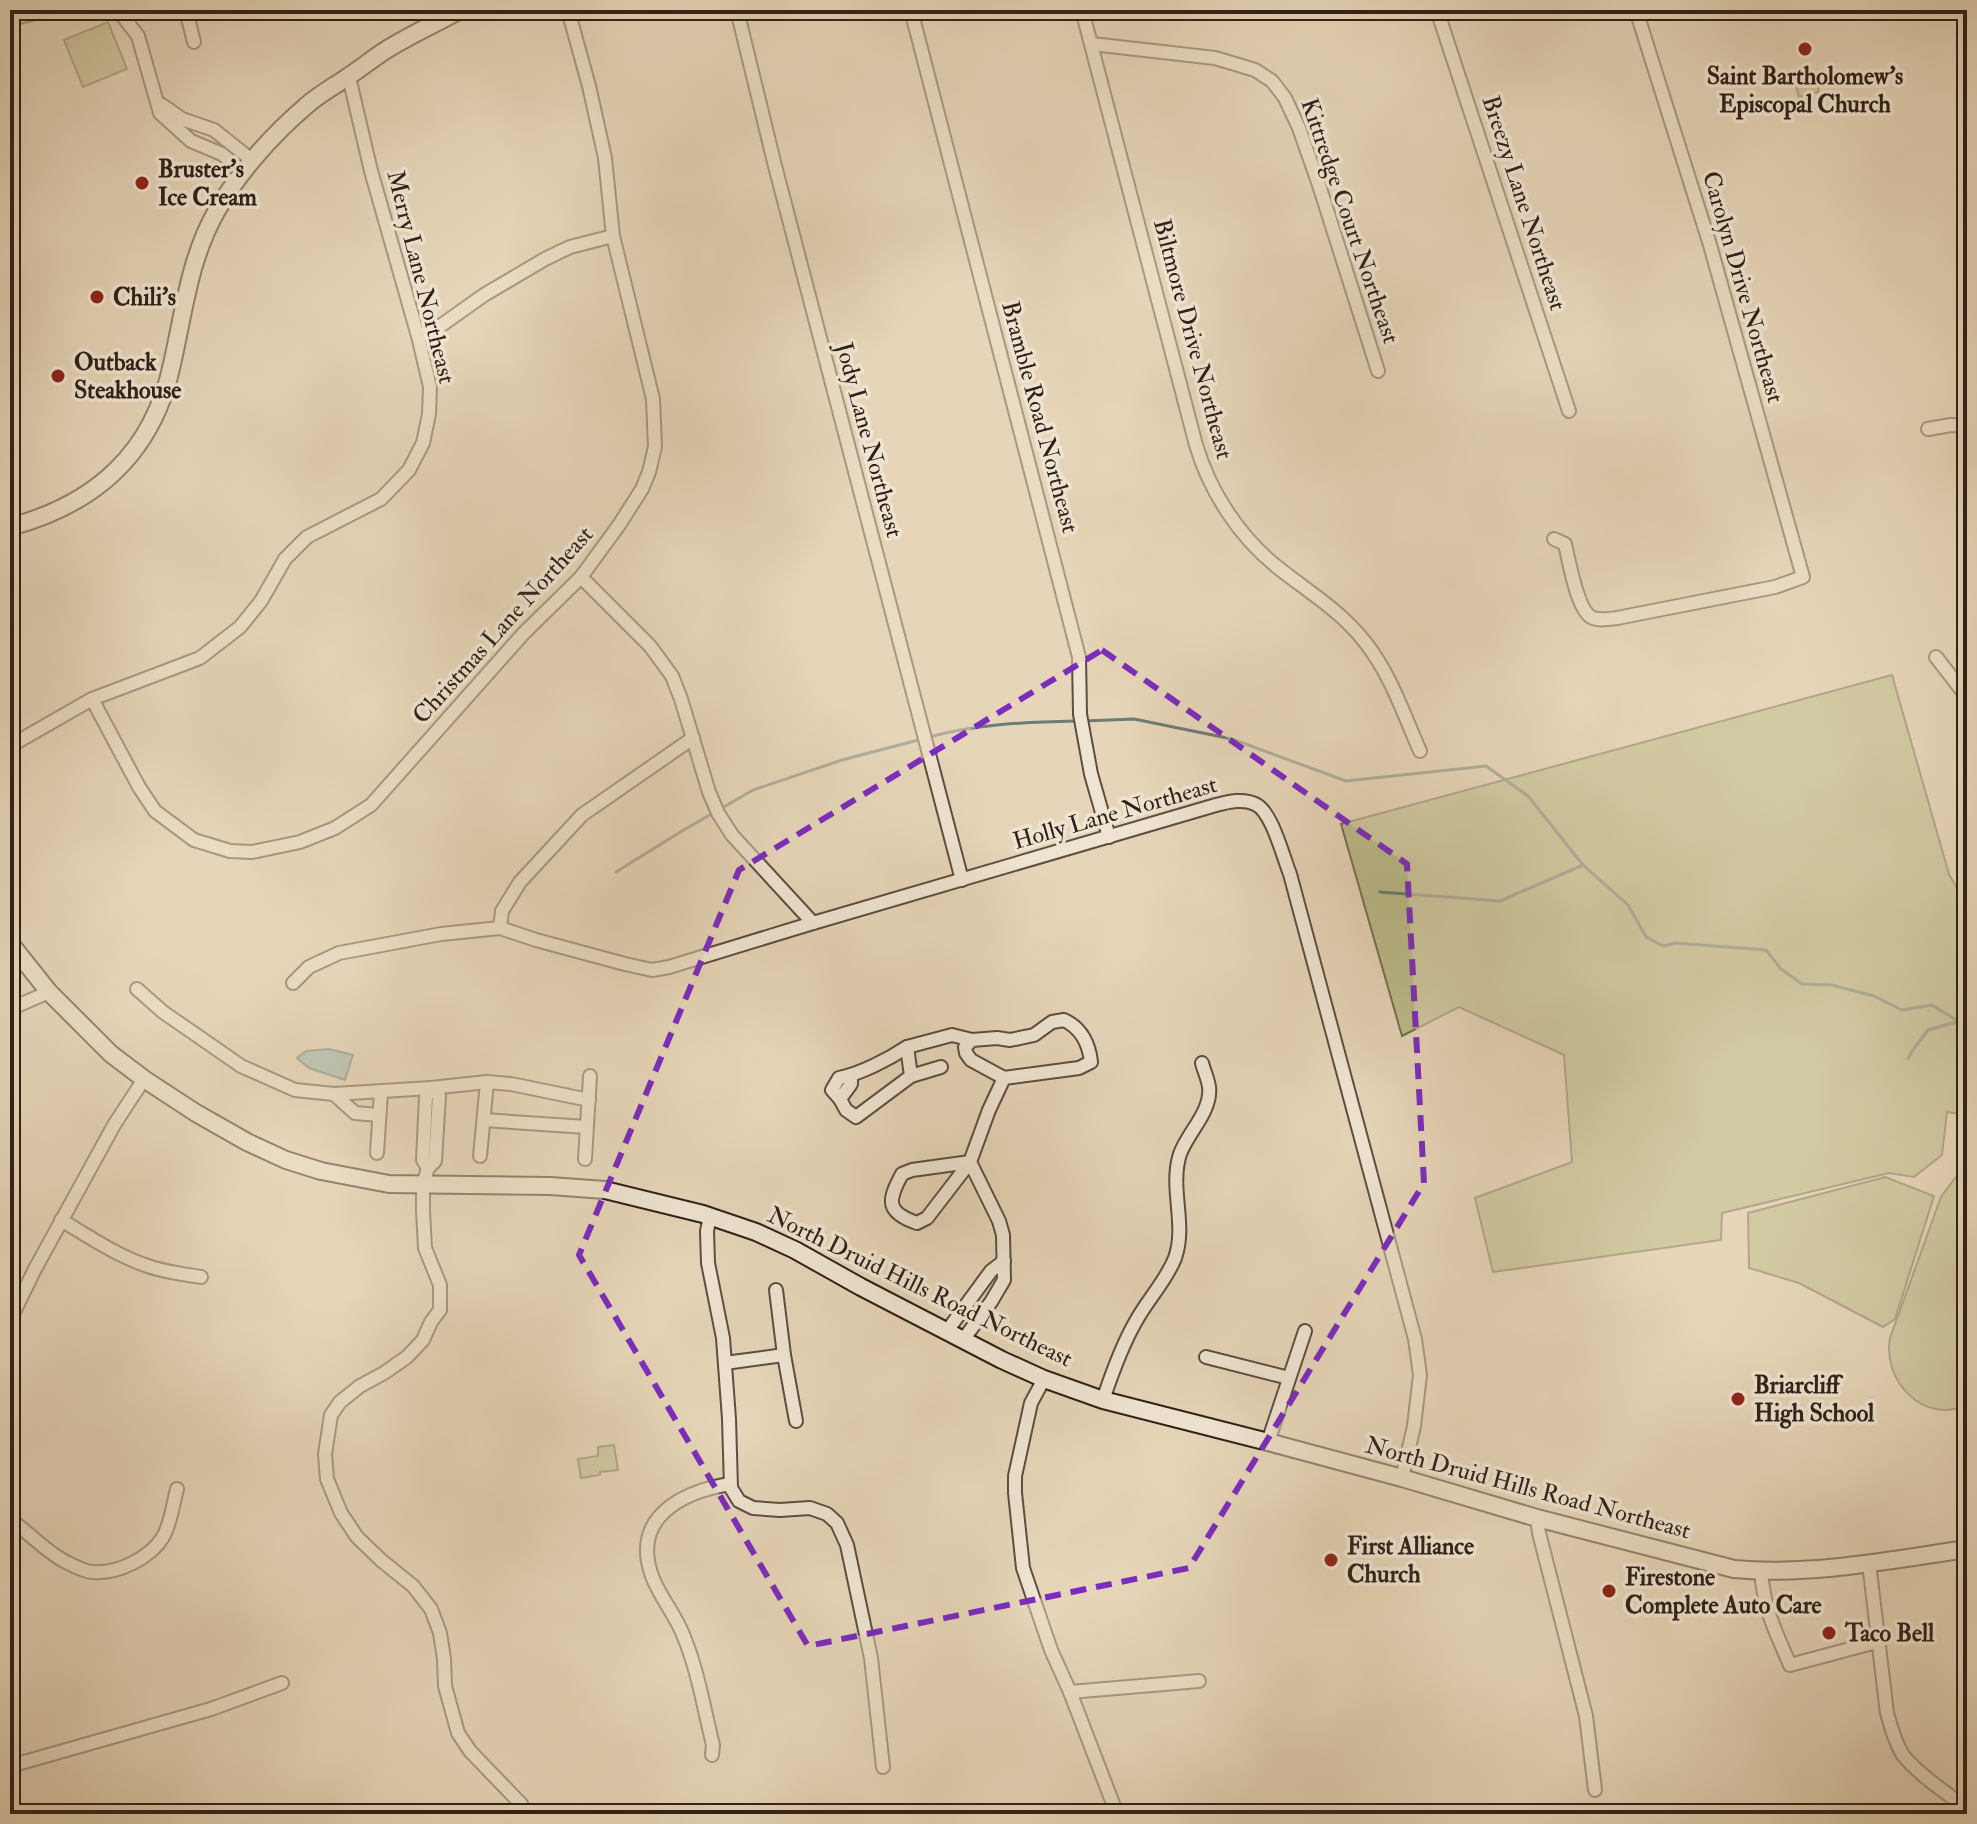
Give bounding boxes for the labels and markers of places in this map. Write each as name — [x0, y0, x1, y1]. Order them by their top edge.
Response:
marker: Saint Bartholomew's Episcopal Church — [1796, 40, 1814, 58]
place label: Saint Bartholomew's Episcopal Church — [1707, 61, 1903, 120]
place label: Bruster's Ice Cream — [158, 154, 257, 213]
marker: Bruster's Ice Cream — [133, 174, 151, 192]
place label: Chili's — [113, 282, 176, 313]
marker: Chili's — [88, 288, 106, 306]
place label: Outback Steakhouse — [74, 347, 181, 406]
marker: Outback Steakhouse — [49, 367, 67, 385]
place label: Briarcliff High School — [1754, 1370, 1875, 1429]
marker: Briarcliff High School — [1729, 1390, 1747, 1408]
place label: First Alliance Church — [1347, 1531, 1474, 1590]
marker: First Alliance Church — [1322, 1551, 1340, 1569]
place label: Firestone Complete Auto Care — [1625, 1562, 1822, 1621]
marker: Firestone Complete Auto Care — [1600, 1582, 1618, 1600]
place label: Taco Bell — [1844, 1618, 1935, 1649]
marker: Taco Bell — [1820, 1624, 1838, 1642]

